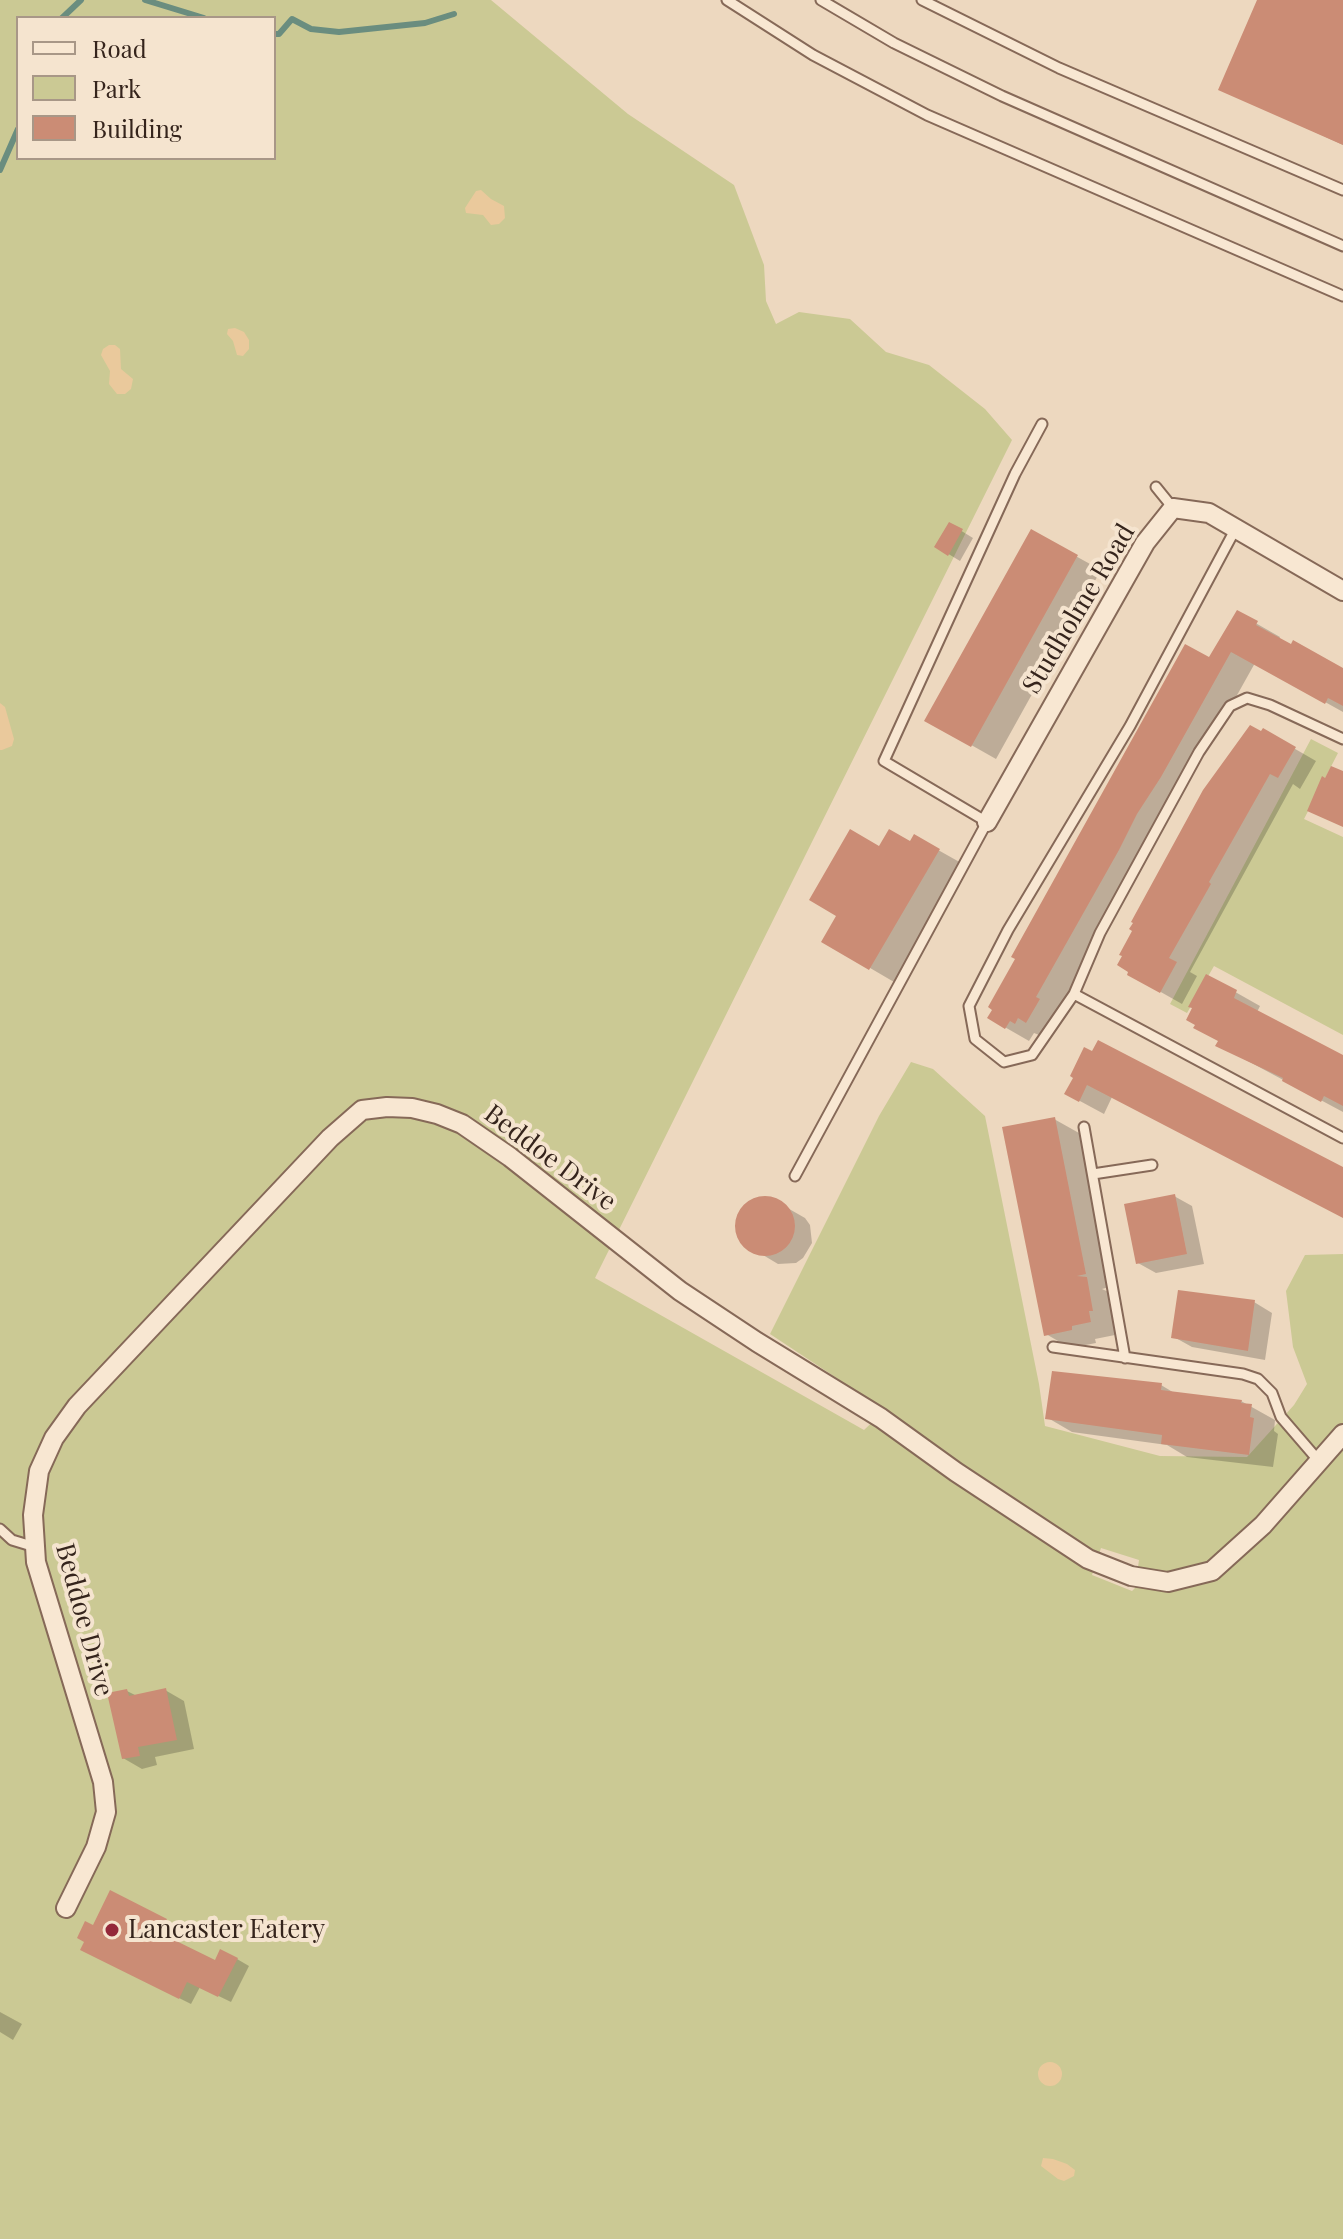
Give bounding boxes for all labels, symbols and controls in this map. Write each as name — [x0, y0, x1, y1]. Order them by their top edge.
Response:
legend — [16, 16, 276, 160]
text: Road — [92, 32, 147, 64]
text: Park — [92, 72, 141, 104]
text: Building — [92, 112, 182, 144]
street label: Studholme Road — [1016, 519, 1142, 699]
street label: Beddoe Drive — [478, 1098, 622, 1218]
street label: Beddoe Drive — [49, 1540, 119, 1700]
place label: Lancaster Eatery — [128, 1914, 325, 1946]
marker: Lancaster Eatery — [103, 1921, 121, 1939]

